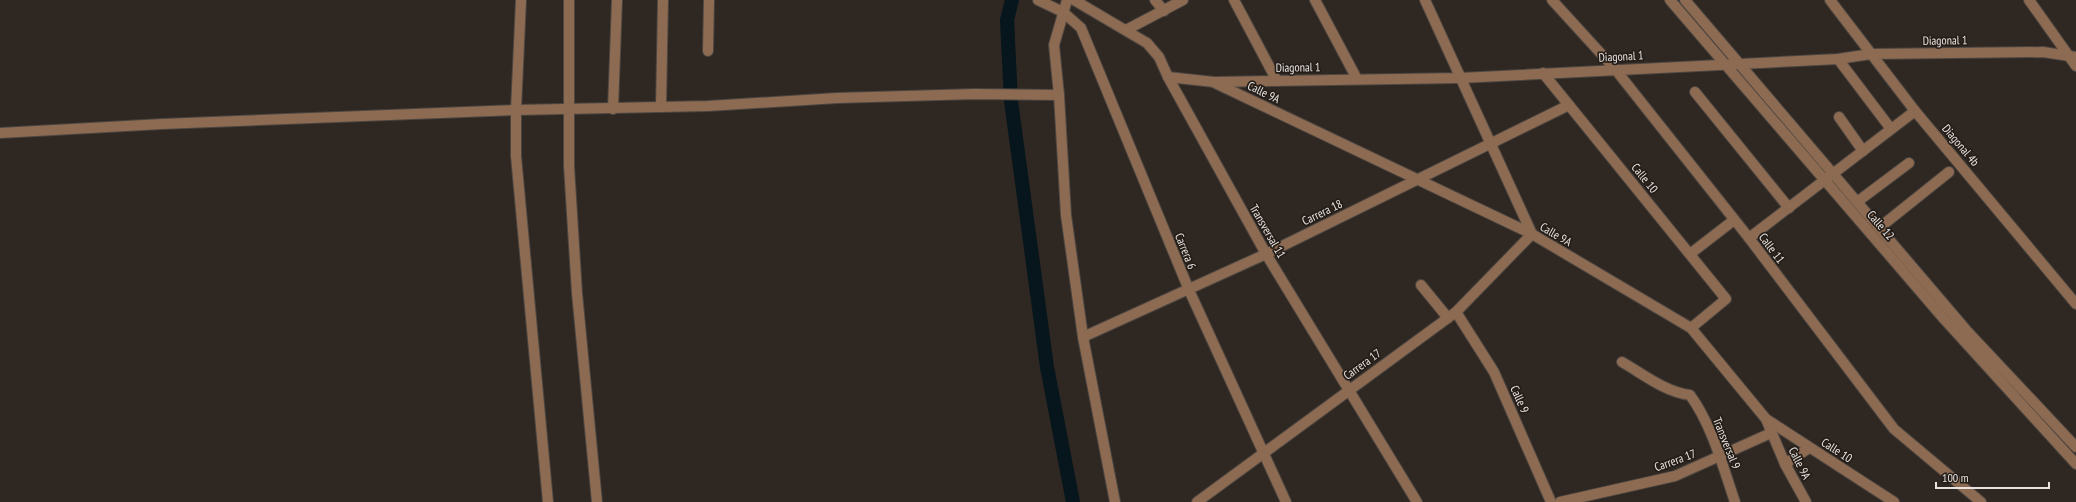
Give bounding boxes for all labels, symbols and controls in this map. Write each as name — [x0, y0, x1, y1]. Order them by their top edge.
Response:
street label: Diagonal 1 — [1922, 32, 1968, 48]
street label: Diagonal 1 — [1598, 47, 1644, 65]
street label: Diagonal 1 — [1275, 59, 1321, 75]
street label: Calle 9A — [1245, 78, 1283, 106]
street label: Diagonal 4b — [1939, 121, 1983, 169]
street label: Calle 10 — [1628, 160, 1662, 196]
street label: Carrera 18 — [1299, 196, 1345, 228]
street label: Transversal 11 — [1247, 201, 1289, 261]
street label: Calle 12 — [1864, 207, 1898, 243]
street label: Calle 9A — [1537, 219, 1575, 249]
street label: Calle 11 — [1756, 230, 1788, 266]
street label: Carrera 6 — [1172, 231, 1200, 271]
street label: Carrera 17 — [1340, 345, 1384, 383]
street label: Calle 9 — [1507, 383, 1533, 415]
street label: Transversal 9 — [1710, 415, 1744, 471]
street label: Calle 10 — [1819, 434, 1855, 466]
street label: Calle 9A — [1786, 444, 1815, 482]
street label: Carrera 17 — [1652, 446, 1698, 474]
scale bar — [1936, 464, 2049, 490]
text: 100 m — [1942, 470, 1969, 485]

